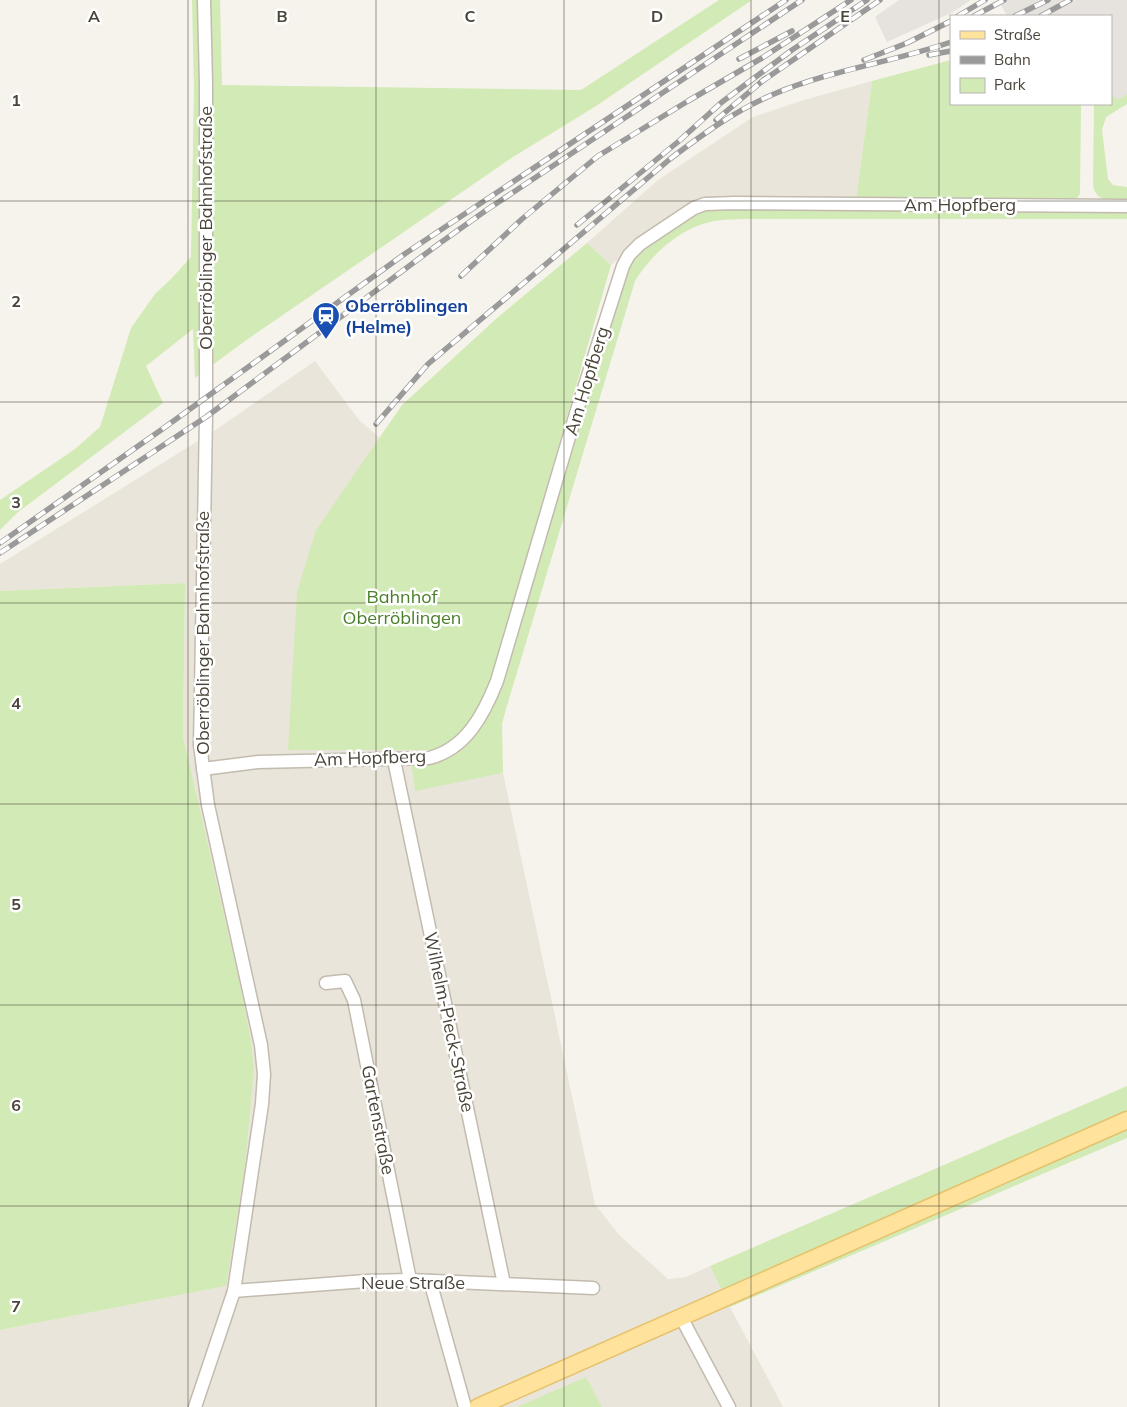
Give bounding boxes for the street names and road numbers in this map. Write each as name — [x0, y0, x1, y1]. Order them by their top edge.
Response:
street label: Oberröblinger Bahnhofstraße — [194, 106, 217, 350]
street label: Am Hopfberg — [904, 193, 1016, 216]
street label: Am Hopfberg — [559, 324, 614, 438]
street label: Oberröblinger Bahnhofstraße — [191, 511, 214, 755]
street label: Am Hopfberg — [313, 744, 427, 771]
street label: Wilhelm-Pieck-Straße — [419, 930, 480, 1114]
street label: Gartenstraße — [357, 1063, 400, 1177]
street label: Neue Straße — [361, 1271, 465, 1294]

